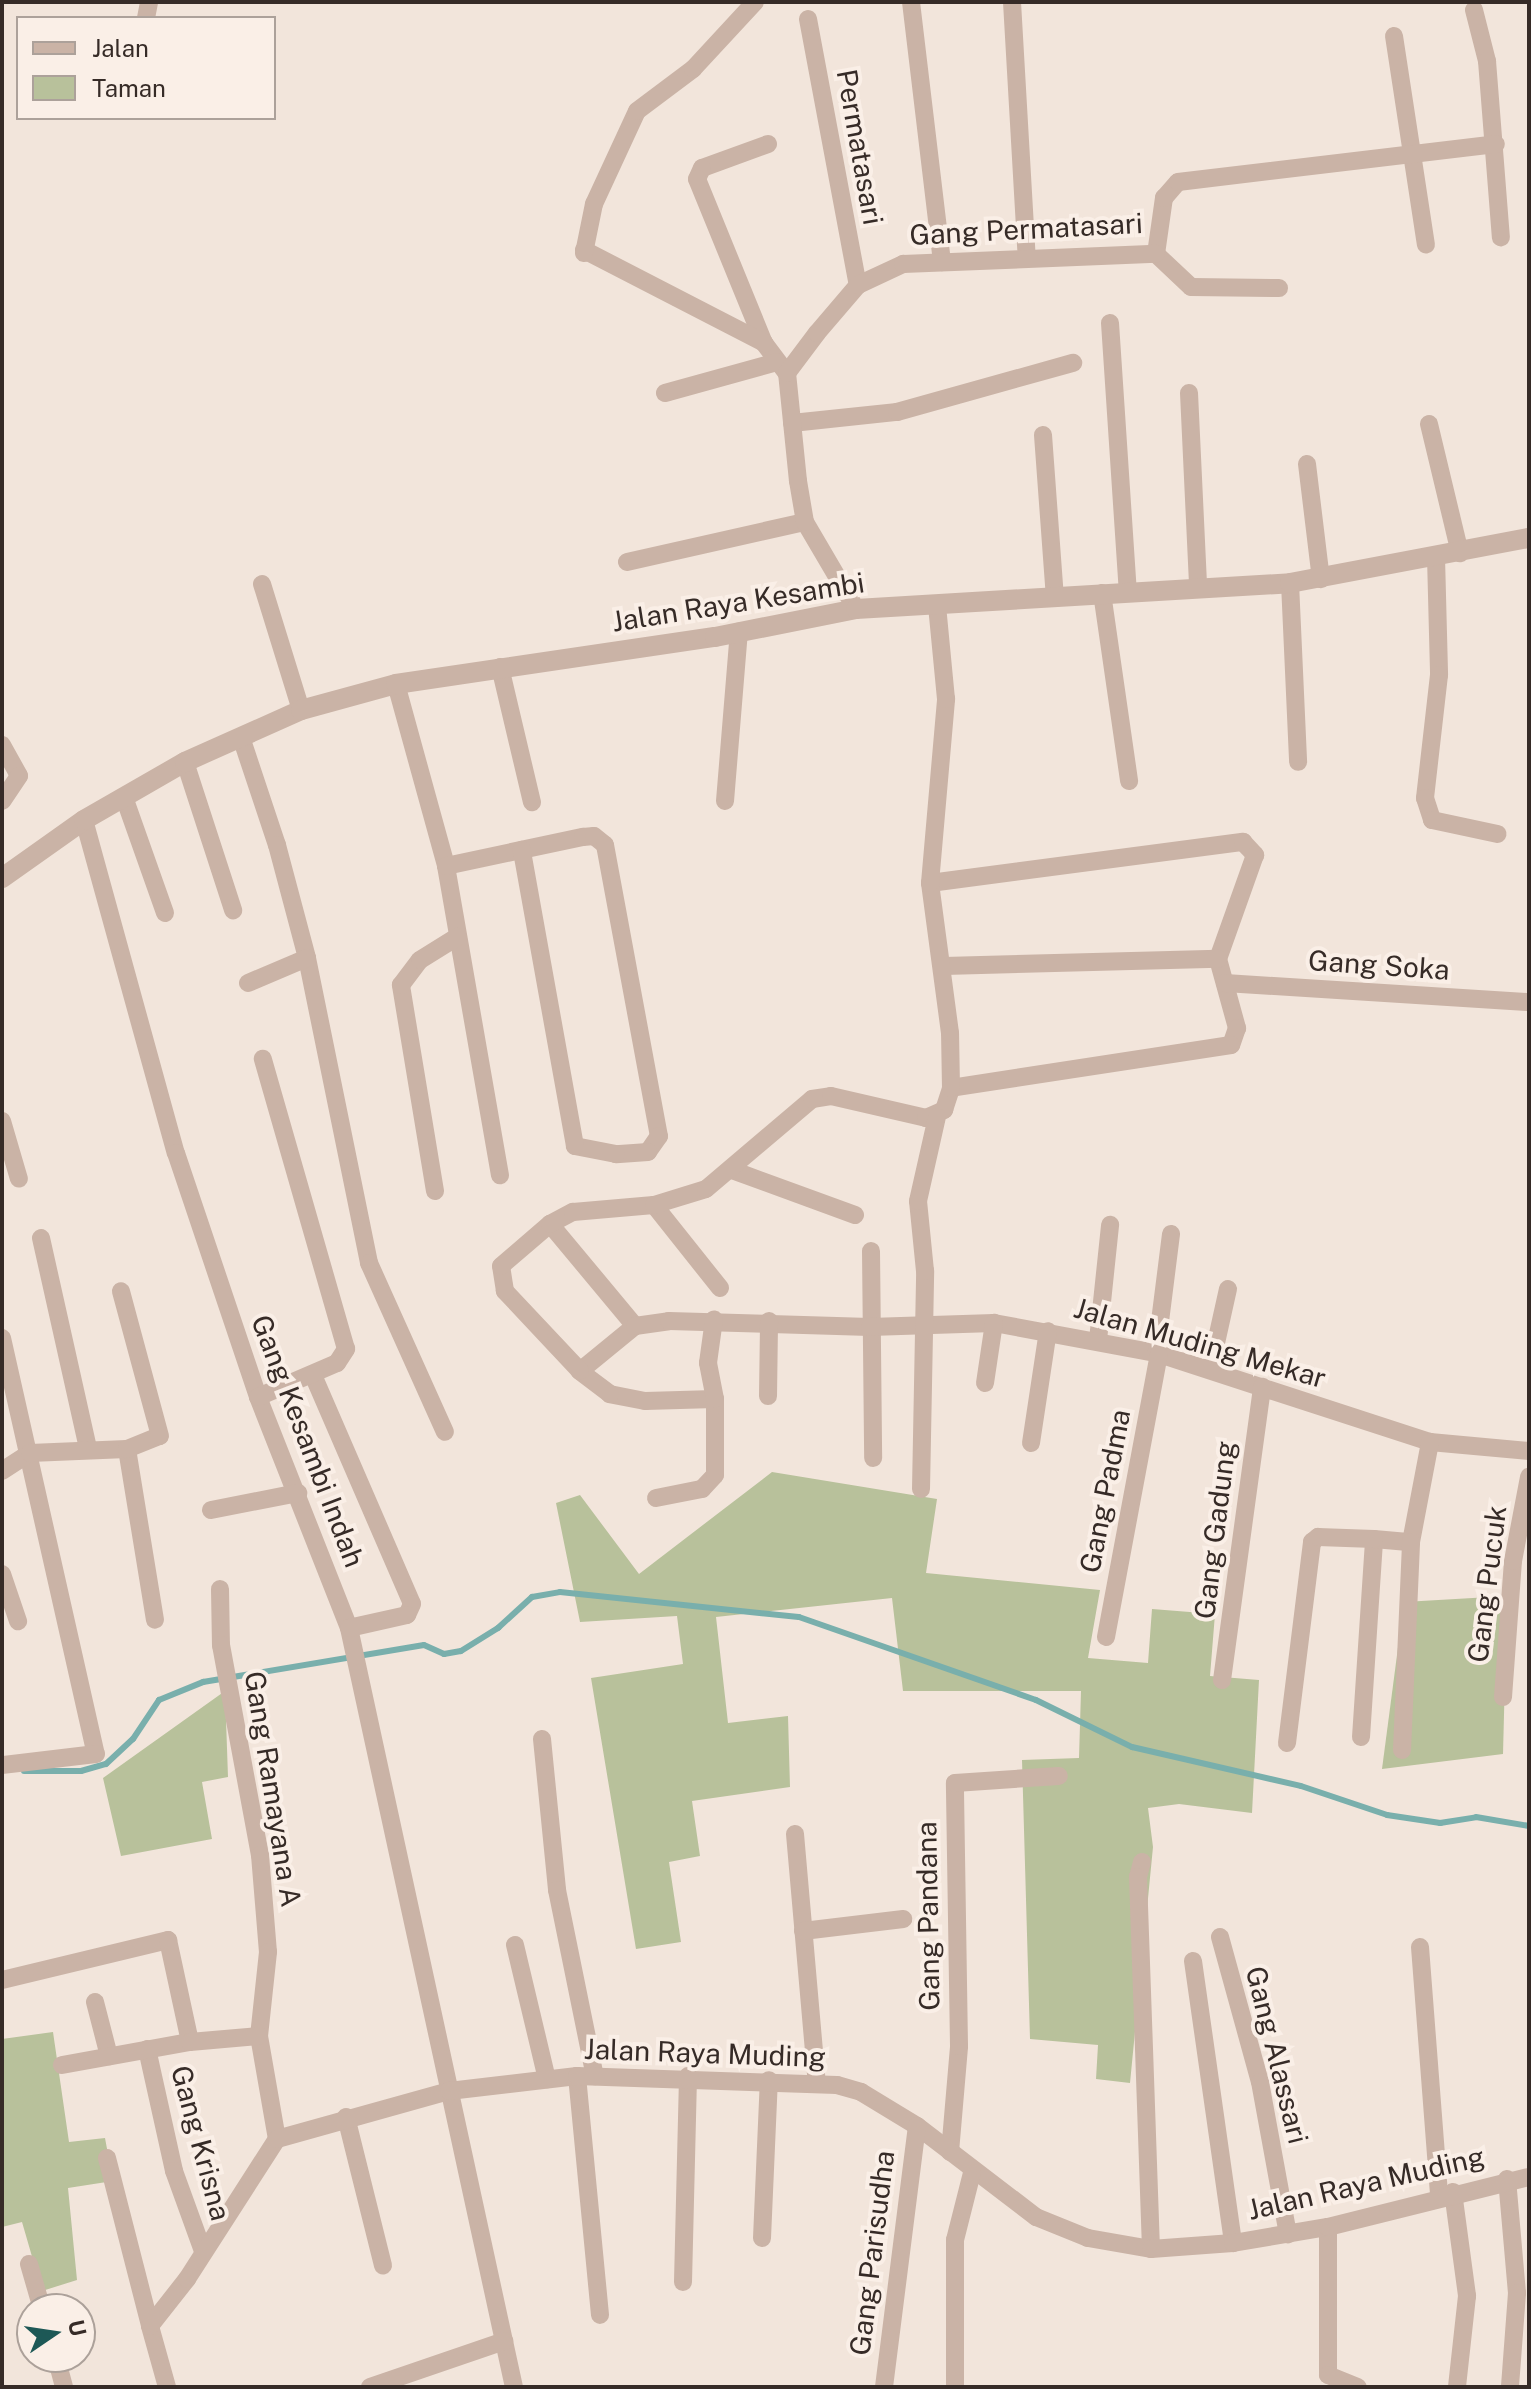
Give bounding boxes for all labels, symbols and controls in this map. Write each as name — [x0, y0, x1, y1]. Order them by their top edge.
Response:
legend — [16, 16, 276, 120]
text: Jalan — [92, 34, 149, 62]
street label: Permatasari — [830, 67, 890, 227]
text: Taman — [92, 74, 166, 102]
street label: Gang Permatasari — [908, 206, 1144, 252]
street label: Jalan Raya Kesambi — [609, 565, 867, 639]
street label: Gang Soka — [1307, 943, 1451, 987]
street label: Jalan Muding Mekar — [1070, 1291, 1330, 1395]
street label: Gang Kesambi Indah — [244, 1310, 372, 1572]
street label: Gang Padma — [1073, 1406, 1137, 1576]
street label: Gang Gadung — [1187, 1439, 1243, 1621]
street label: Gang Pucuk — [1461, 1504, 1513, 1664]
street label: Gang Ramayana A — [238, 1669, 308, 1909]
street label: Gang Pandana — [910, 1821, 946, 2011]
street label: Gang Alassari — [1239, 1963, 1315, 2147]
street label: Jalan Raya Muding — [583, 2032, 827, 2074]
street label: Gang Krisna — [164, 2062, 238, 2224]
street label: Jalan Raya Muding — [1244, 2139, 1488, 2227]
street label: Gang Parisudha — [843, 2149, 901, 2357]
north arrow — [16, 2293, 96, 2373]
text: U — [63, 2317, 92, 2339]

